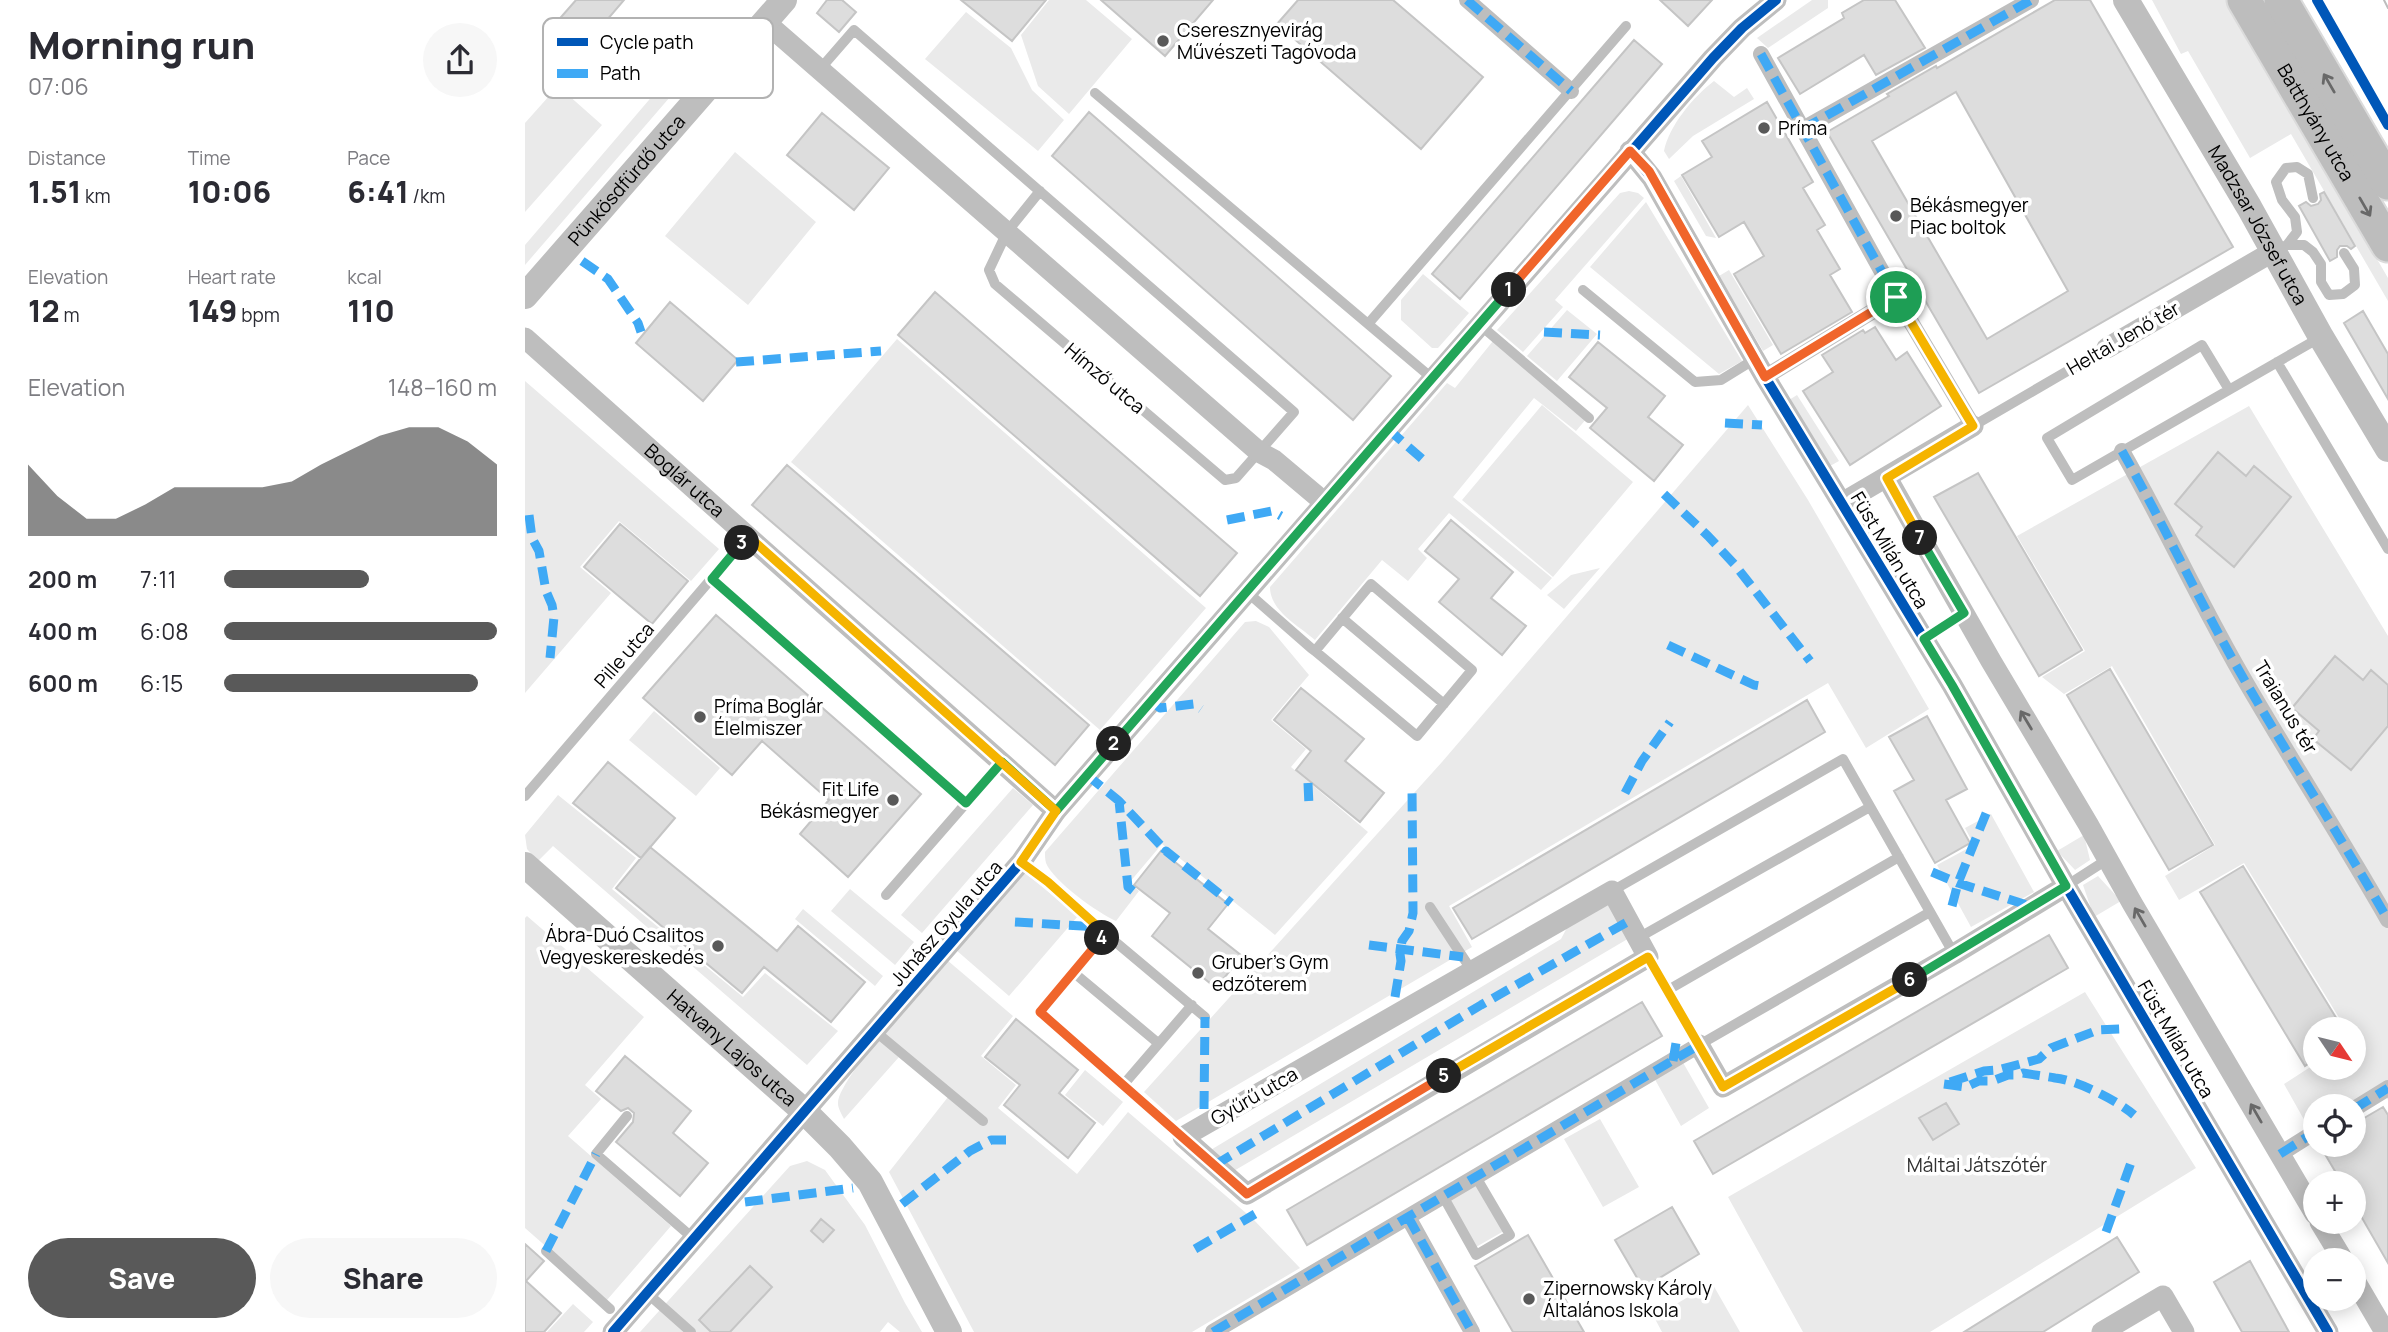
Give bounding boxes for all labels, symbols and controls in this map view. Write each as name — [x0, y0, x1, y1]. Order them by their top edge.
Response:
place label: Cseresznyevirág Művészeti Tagóvoda — [1177, 17, 1356, 65]
text: Morning run — [28, 18, 255, 70]
legend — [543, 18, 773, 98]
button: share — [423, 23, 497, 97]
text: Cycle path — [600, 29, 694, 55]
marker: Cseresznyevirág Művészeti Tagóvoda — [1155, 33, 1171, 49]
street label: Batthyány utca — [2271, 59, 2361, 186]
text: Path — [600, 60, 640, 86]
text: 07:06 — [28, 70, 89, 102]
one-way arrow — [2322, 73, 2336, 93]
street label: Pünkösdfürdő utca — [562, 109, 691, 251]
place label: Príma — [1778, 115, 1827, 141]
marker: Príma — [1756, 120, 1772, 136]
street label: Madzsar József utca — [2202, 140, 2314, 310]
text: Distance — [28, 145, 106, 171]
text: Time — [188, 145, 231, 171]
text: Pace — [347, 145, 390, 171]
text: 1.51 — [28, 171, 81, 212]
text: 10:06 — [188, 171, 271, 212]
text: 6:41 — [347, 171, 409, 212]
text: km — [81, 183, 111, 209]
text: /km — [409, 183, 445, 209]
place label: Békásmegyer Piac boltok — [1910, 192, 2029, 240]
one-way arrow — [2359, 196, 2373, 216]
marker: Békásmegyer Piac boltok — [1888, 208, 1904, 224]
text: Elevation — [28, 264, 108, 290]
text: Heart rate — [188, 264, 276, 290]
text: kcal — [347, 264, 382, 290]
pin — [1866, 267, 1926, 327]
pin: 1 — [1492, 272, 1527, 308]
text: 1 — [1504, 276, 1513, 302]
icon: arrive — [1877, 278, 1915, 316]
text: 12 — [28, 290, 60, 331]
text: 149 — [188, 290, 238, 331]
text: 110 — [347, 290, 395, 331]
street label: Heltai Jenő tér — [2062, 295, 2184, 381]
text: m — [60, 302, 80, 328]
text: bpm — [238, 302, 280, 328]
street label: Hímző utca — [1059, 337, 1151, 419]
text: Elevation — [28, 371, 125, 403]
text: 148–160 m — [388, 371, 497, 403]
street label: Boglár utca — [639, 438, 731, 523]
street label: Füst Milán utca — [1845, 487, 1935, 613]
pin: 7 — [1903, 520, 1937, 556]
text: 7 — [1914, 524, 1925, 550]
pin: 3 — [725, 526, 759, 560]
text: 3 — [736, 529, 747, 555]
text: 200 m — [28, 563, 97, 595]
text: 7:11 — [140, 563, 176, 595]
text: 400 m — [28, 615, 98, 647]
text: 6:08 — [140, 615, 189, 647]
street label: Pille utca — [588, 617, 660, 693]
street label: Traianus tér — [2248, 656, 2324, 759]
text: 600 m — [28, 667, 98, 699]
text: 6:15 — [140, 667, 183, 699]
place label: Príma Boglár Élelmiszer — [714, 693, 823, 741]
marker: Príma Boglár Élelmiszer — [692, 709, 708, 725]
one-way arrow — [2019, 710, 2033, 730]
pin: 2 — [1097, 726, 1131, 762]
text: 2 — [1108, 730, 1119, 756]
place label: Fit Life Békásmegyer — [760, 776, 879, 824]
marker: Fit Life Békásmegyer — [885, 792, 901, 808]
street label: Juhász Gyula utca — [884, 855, 1008, 991]
one-way arrow — [2133, 907, 2147, 927]
pin: 4 — [1085, 920, 1119, 956]
place label: Ábra-Duó Csalitos Vegyeskereskedés — [540, 922, 704, 970]
text: 4 — [1096, 924, 1107, 950]
marker: Ábra-Duó Csalitos Vegyeskereskedés — [710, 938, 726, 954]
place label: Gruber's Gym edzőterem — [1212, 949, 1329, 997]
pin: 6 — [1893, 962, 1927, 998]
marker: Gruber's Gym edzőterem — [1190, 965, 1206, 981]
text: 6 — [1904, 966, 1915, 992]
street label: Füst Milán utca — [2132, 975, 2220, 1103]
street label: Hatvany Lajos utca — [661, 983, 803, 1112]
north arrow — [2303, 1017, 2366, 1080]
map controls — [2303, 1017, 2366, 1311]
pin: 5 — [1427, 1058, 1461, 1094]
street label: Gyűrű utca — [1206, 1061, 1302, 1131]
text: 5 — [1438, 1062, 1449, 1088]
button: locate — [2303, 1094, 2366, 1157]
one-way arrow — [2249, 1103, 2263, 1123]
park label: Máltai Játszótér — [1907, 1152, 2047, 1178]
button: + — [2303, 1171, 2366, 1234]
button: Save — [28, 1238, 256, 1318]
button: Share — [270, 1238, 497, 1318]
button: − — [2303, 1248, 2366, 1311]
place label: Zipernowsky Károly Általános Iskola — [1543, 1275, 1712, 1323]
marker: Zipernowsky Károly Általános Iskola — [1521, 1291, 1537, 1307]

